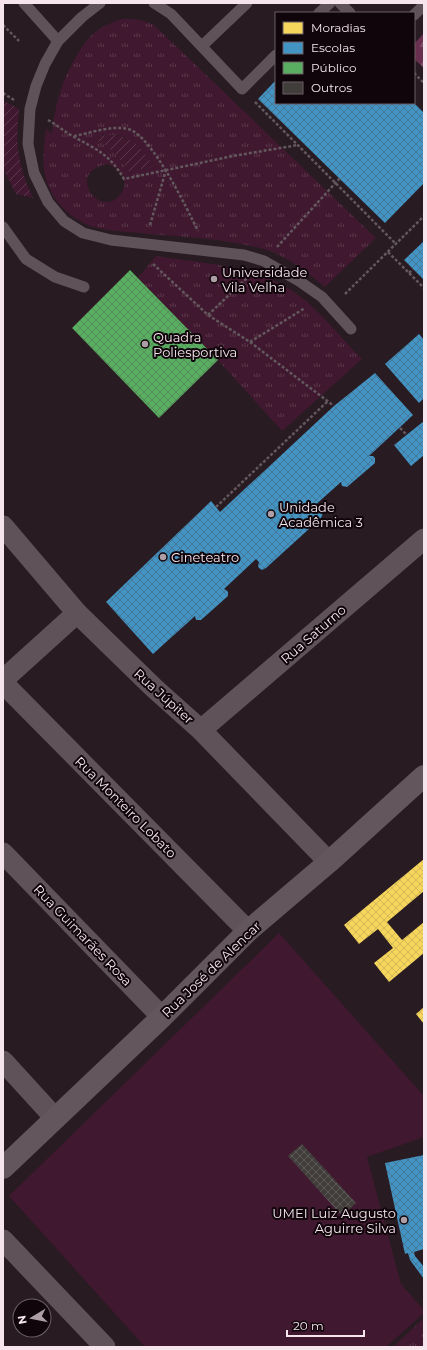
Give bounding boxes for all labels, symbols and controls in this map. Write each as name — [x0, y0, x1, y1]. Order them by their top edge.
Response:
legend — [275, 12, 415, 104]
text: Moradias — [311, 20, 366, 35]
text: Escolas — [311, 40, 355, 55]
text: Público — [311, 60, 356, 75]
text: Outros — [311, 80, 352, 95]
place label: Universidade Vila Velha — [222, 264, 308, 295]
marker: Universidade Vila Velha — [209, 274, 219, 284]
place label: Quadra Poliesportiva — [153, 329, 237, 360]
marker: Quadra Poliesportiva — [140, 339, 150, 349]
place label: Unidade Acadêmica 3 — [279, 499, 363, 530]
marker: Unidade Acadêmica 3 — [266, 509, 276, 519]
place label: Cineteatro — [171, 549, 239, 565]
marker: Cineteatro — [158, 552, 168, 562]
street label: Rua Saturno — [277, 601, 349, 667]
street label: Rua Júpiter — [131, 665, 197, 727]
street label: Rua Monteiro Lobato — [72, 753, 180, 861]
street label: Rua Guimarães Rosa — [31, 881, 135, 989]
street label: Rua José de Alencar — [158, 918, 264, 1020]
place label: UMEI Luiz Augusto Aguirre Silva — [272, 1205, 396, 1236]
marker: UMEI Luiz Augusto Aguirre Silva — [399, 1215, 409, 1225]
north arrow — [12, 1298, 52, 1338]
scale bar — [287, 1312, 364, 1338]
text: N — [14, 1314, 30, 1325]
text: 20 m — [293, 1318, 324, 1333]

